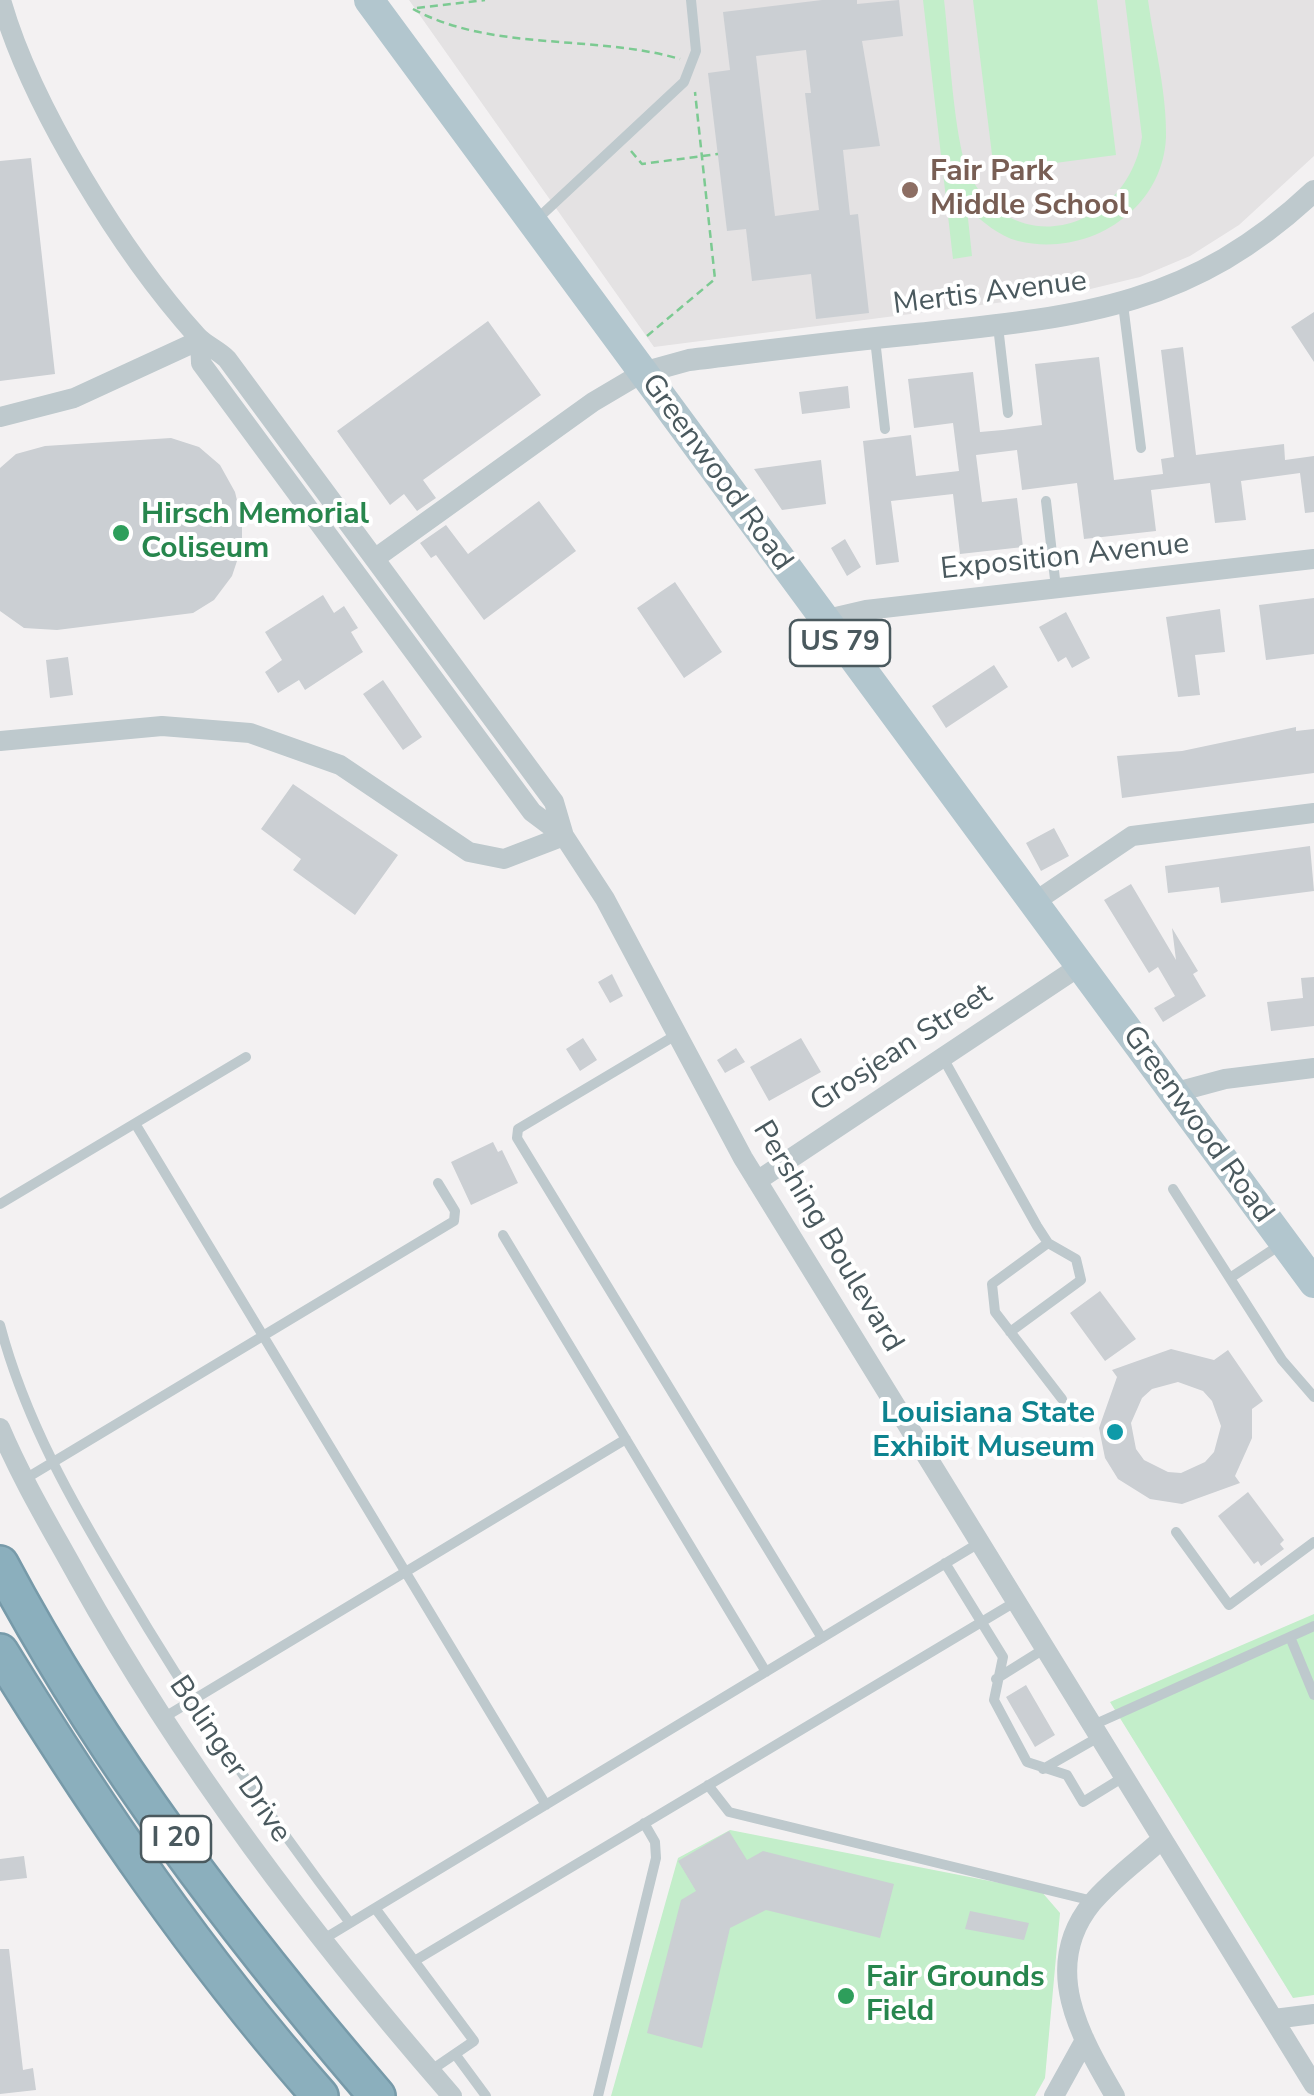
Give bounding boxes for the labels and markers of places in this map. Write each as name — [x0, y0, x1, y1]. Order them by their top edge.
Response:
place label: Fair Park Middle School — [930, 155, 1128, 226]
marker: Fair Park Middle School — [899, 179, 921, 201]
place label: Hirsch Memorial Coliseum — [141, 498, 369, 568]
marker: Hirsch Memorial Coliseum — [110, 522, 132, 544]
place label: Louisiana State Exhibit Museum — [872, 1397, 1095, 1468]
marker: Louisiana State Exhibit Museum — [1104, 1421, 1126, 1443]
place label: Fair Grounds Field — [866, 1961, 1045, 2032]
marker: Fair Grounds Field — [835, 1985, 857, 2007]

